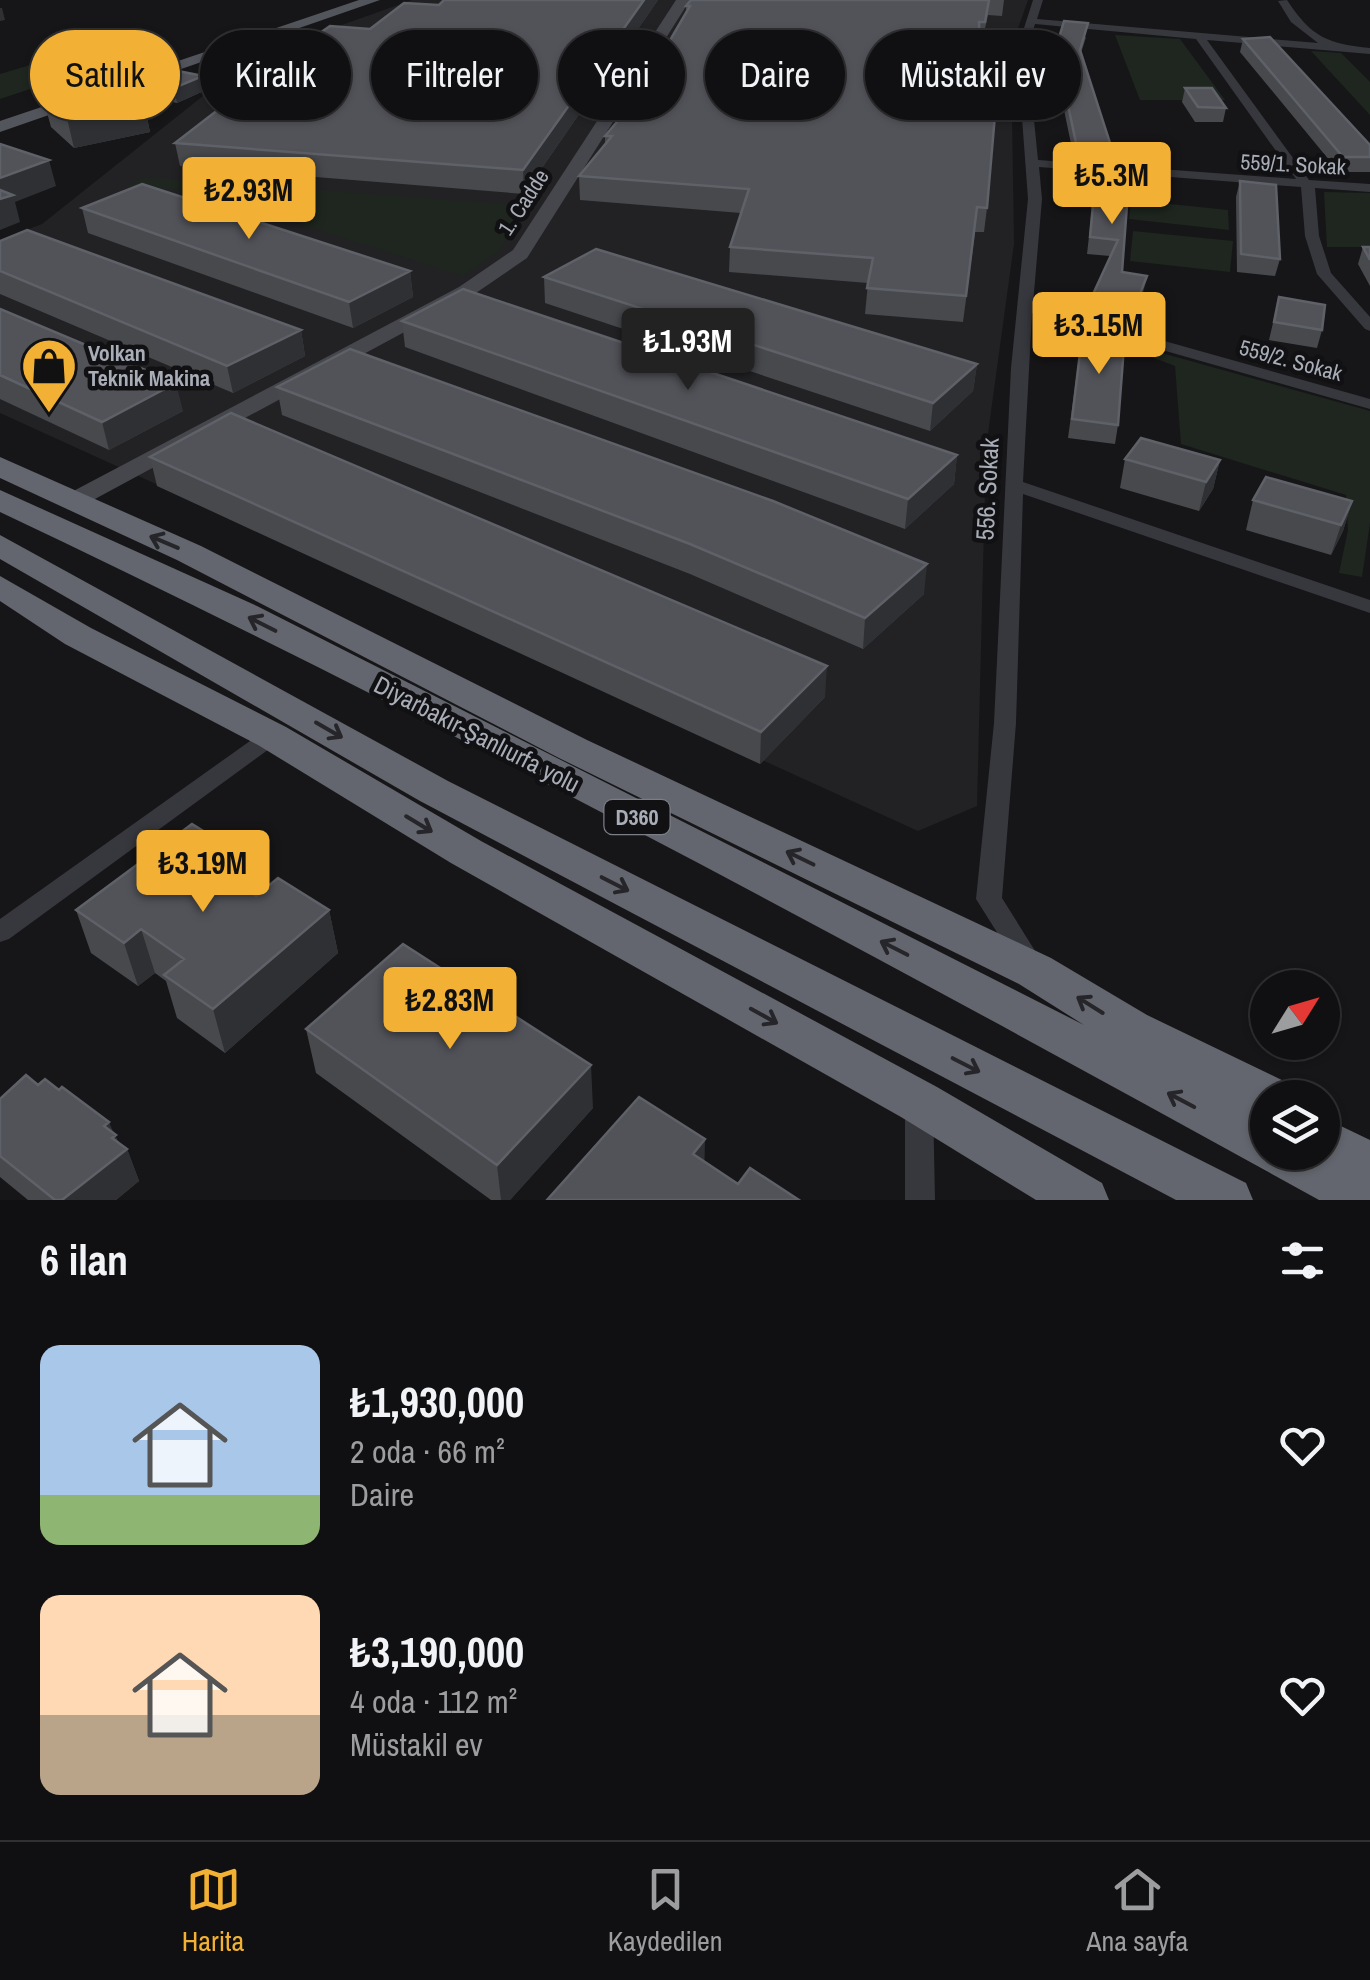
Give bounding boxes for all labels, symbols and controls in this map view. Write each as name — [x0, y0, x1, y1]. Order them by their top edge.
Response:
chip: Satılık — [30, 30, 180, 120]
chip: Kiralık — [200, 30, 351, 120]
chip: Filtreler — [371, 30, 538, 120]
chip: Yeni — [558, 30, 685, 120]
chip: Daire — [705, 30, 845, 120]
chip: Müstakil ev — [865, 30, 1081, 120]
pin: ₺5.3M — [1042, 142, 1182, 227]
street label: 559/1. Sokak — [1240, 146, 1347, 182]
text: ₺5.3M — [1075, 153, 1149, 196]
pin: ₺2.93M — [168, 157, 330, 242]
street label: 1. Cadde — [490, 163, 556, 241]
text: ₺2.93M — [205, 168, 293, 211]
pin: ₺3.15M — [1018, 292, 1180, 377]
text: ₺3.15M — [1055, 303, 1143, 346]
pin: ₺1.93M — [607, 308, 769, 393]
text: ₺1.93M — [644, 319, 732, 362]
street label: 559/2. Sokak — [1236, 332, 1347, 388]
shop icon: Volkan Teknik Makina — [19, 336, 79, 415]
place label: Volkan Teknik Makina — [88, 338, 210, 393]
street label: 556. Sokak — [967, 436, 1007, 541]
one-way arrow — [150, 532, 180, 550]
one-way arrow — [248, 614, 278, 633]
street label: Diyarbakır-Şanlıurfa yolu — [368, 667, 586, 801]
one-way arrow — [314, 720, 343, 740]
road number: D360 — [604, 800, 670, 834]
one-way arrow — [404, 814, 433, 834]
pin: ₺3.19M — [122, 830, 284, 915]
text: ₺3.19M — [159, 841, 247, 884]
one-way arrow — [786, 848, 815, 867]
one-way arrow — [600, 875, 629, 894]
one-way arrow — [880, 938, 909, 957]
pin: ₺2.83M — [369, 967, 531, 1052]
north arrow — [1250, 970, 1340, 1060]
map controls — [1250, 970, 1340, 1170]
text: ₺2.83M — [406, 978, 494, 1021]
one-way arrow — [1076, 995, 1105, 1015]
one-way arrow — [749, 1007, 779, 1027]
one-way arrow — [951, 1056, 980, 1075]
button: layers — [1250, 1080, 1340, 1170]
one-way arrow — [1167, 1090, 1197, 1109]
text: 6 ilan — [40, 1232, 128, 1288]
icon: filters — [1275, 1233, 1330, 1288]
text: ₺1,930,000 — [350, 1374, 524, 1430]
icon: home — [120, 1385, 240, 1505]
icon: heart — [1275, 1418, 1330, 1473]
text: 2 oda · 66 m² — [350, 1430, 505, 1473]
text: Daire — [350, 1473, 414, 1516]
text: ₺3,190,000 — [350, 1624, 524, 1680]
icon: home — [120, 1635, 240, 1755]
icon: heart — [1275, 1668, 1330, 1723]
text: 4 oda · 112 m² — [350, 1680, 517, 1723]
text: Müstakil ev — [350, 1723, 483, 1766]
tab: Harita — [182, 1862, 244, 1960]
tab: Kaydedilen — [608, 1862, 723, 1960]
tab: Ana sayfa — [1086, 1862, 1188, 1960]

